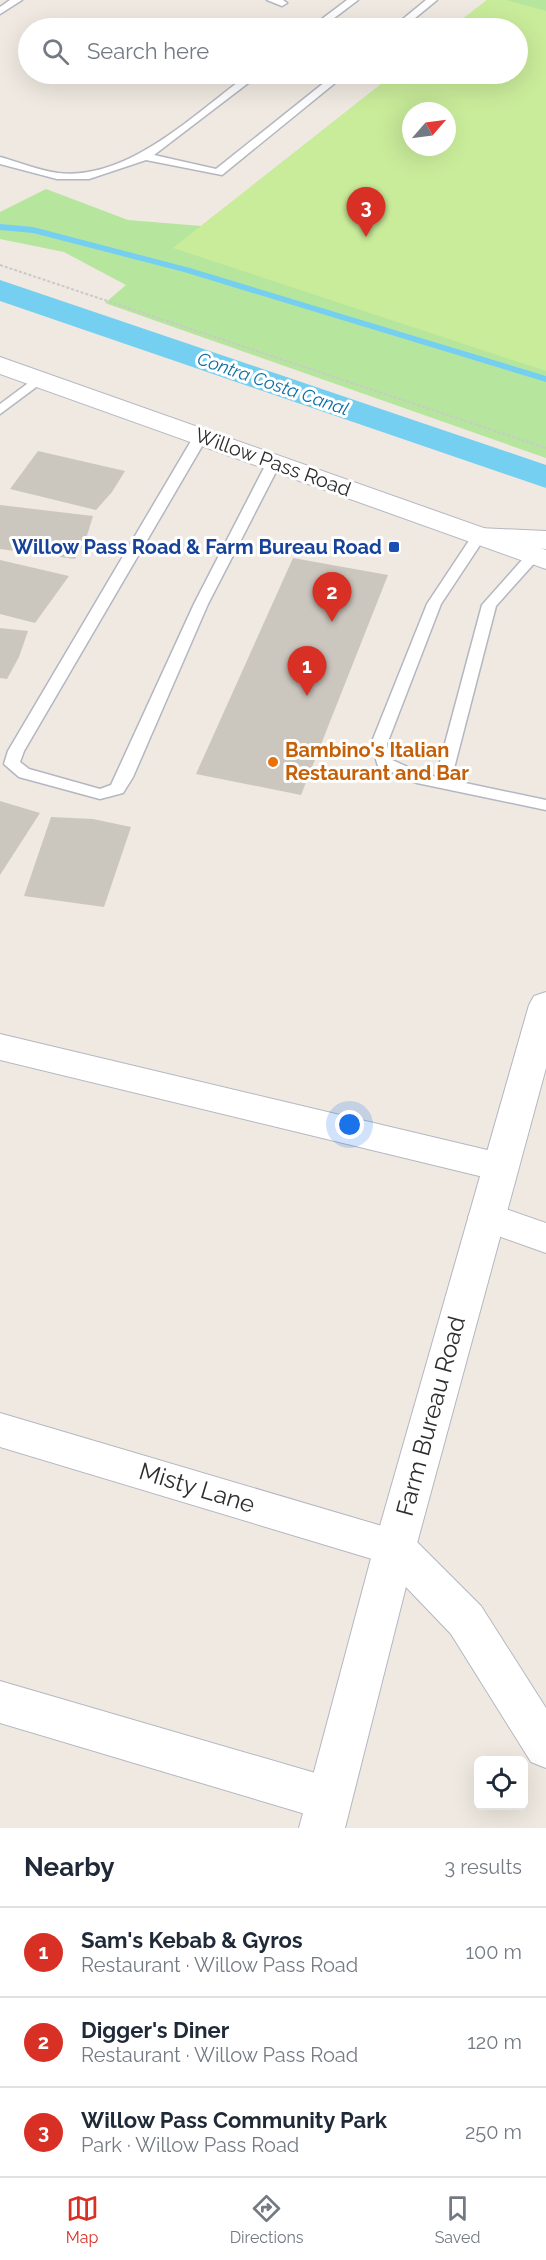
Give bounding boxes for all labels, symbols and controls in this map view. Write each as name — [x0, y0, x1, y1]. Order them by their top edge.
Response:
search box — [18, 18, 528, 84]
icon: search — [39, 35, 72, 68]
text: Search here — [87, 38, 209, 64]
north arrow — [402, 102, 456, 156]
pin: 3 — [346, 188, 386, 237]
water label: Contra Costa Canal — [195, 348, 352, 419]
street label: Willow Pass Road — [192, 423, 354, 501]
place label: Willow Pass Road & Farm Bureau Road — [12, 535, 382, 559]
marker: Willow Pass Road & Farm Bureau Road — [387, 540, 401, 554]
pin: 2 — [312, 572, 352, 622]
pin: 1 — [288, 646, 326, 696]
place label: Bambino's Italian Restaurant and Bar — [285, 738, 469, 785]
marker: Bambino's Italian Restaurant and Bar — [266, 755, 280, 769]
your location — [335, 1110, 364, 1139]
street label: Farm Bureau Road — [390, 1313, 471, 1519]
street label: Misty Lane — [136, 1456, 259, 1519]
map controls — [474, 1756, 528, 1810]
button: locate — [474, 1756, 528, 1810]
text: Nearby — [24, 1852, 114, 1882]
text: 3 results — [444, 1855, 522, 1879]
text: Sam's Kebab & Gyros — [81, 1927, 303, 1953]
text: 1 — [39, 1940, 48, 1964]
text: 100 m — [465, 1940, 522, 1964]
text: Restaurant · Willow Pass Road — [81, 1953, 358, 1977]
text: Digger's Diner — [81, 2017, 229, 2043]
text: 2 — [38, 2030, 49, 2054]
text: 120 m — [467, 2030, 522, 2054]
text: Restaurant · Willow Pass Road — [81, 2043, 358, 2067]
text: Willow Pass Community Park — [81, 2107, 387, 2133]
text: 3 — [38, 2120, 49, 2144]
text: 250 m — [465, 2120, 522, 2144]
text: Park · Willow Pass Road — [81, 2133, 299, 2157]
tab: Map — [66, 2192, 99, 2247]
tab: Directions — [230, 2192, 304, 2247]
tab: Saved — [435, 2192, 480, 2247]

